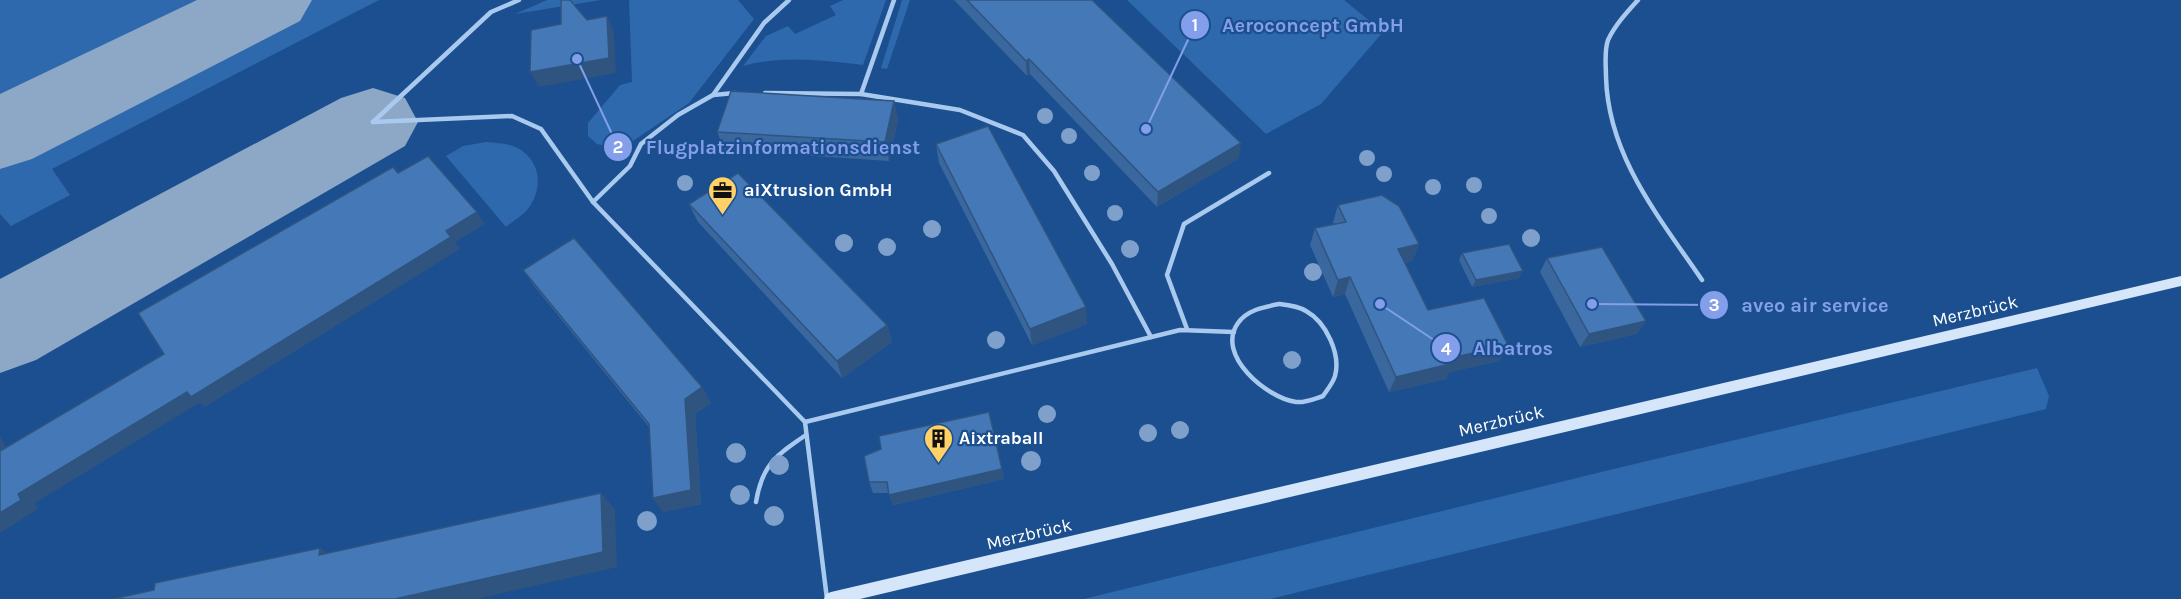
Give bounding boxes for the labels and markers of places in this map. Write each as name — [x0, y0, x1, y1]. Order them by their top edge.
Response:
callout: Aeroconcept GmbH — [1180, 6, 1416, 44]
callout: Flugplatzinformationsdienst — [603, 128, 932, 166]
office icon: aiXtrusion GmbH — [707, 174, 739, 216]
place label: aiXtrusion GmbH — [744, 179, 893, 201]
callout: aveo air service — [1699, 286, 1900, 324]
callout: Albatros — [1431, 329, 1565, 367]
building icon: Aixtraball — [922, 422, 954, 464]
place label: Aixtraball — [959, 427, 1043, 449]

